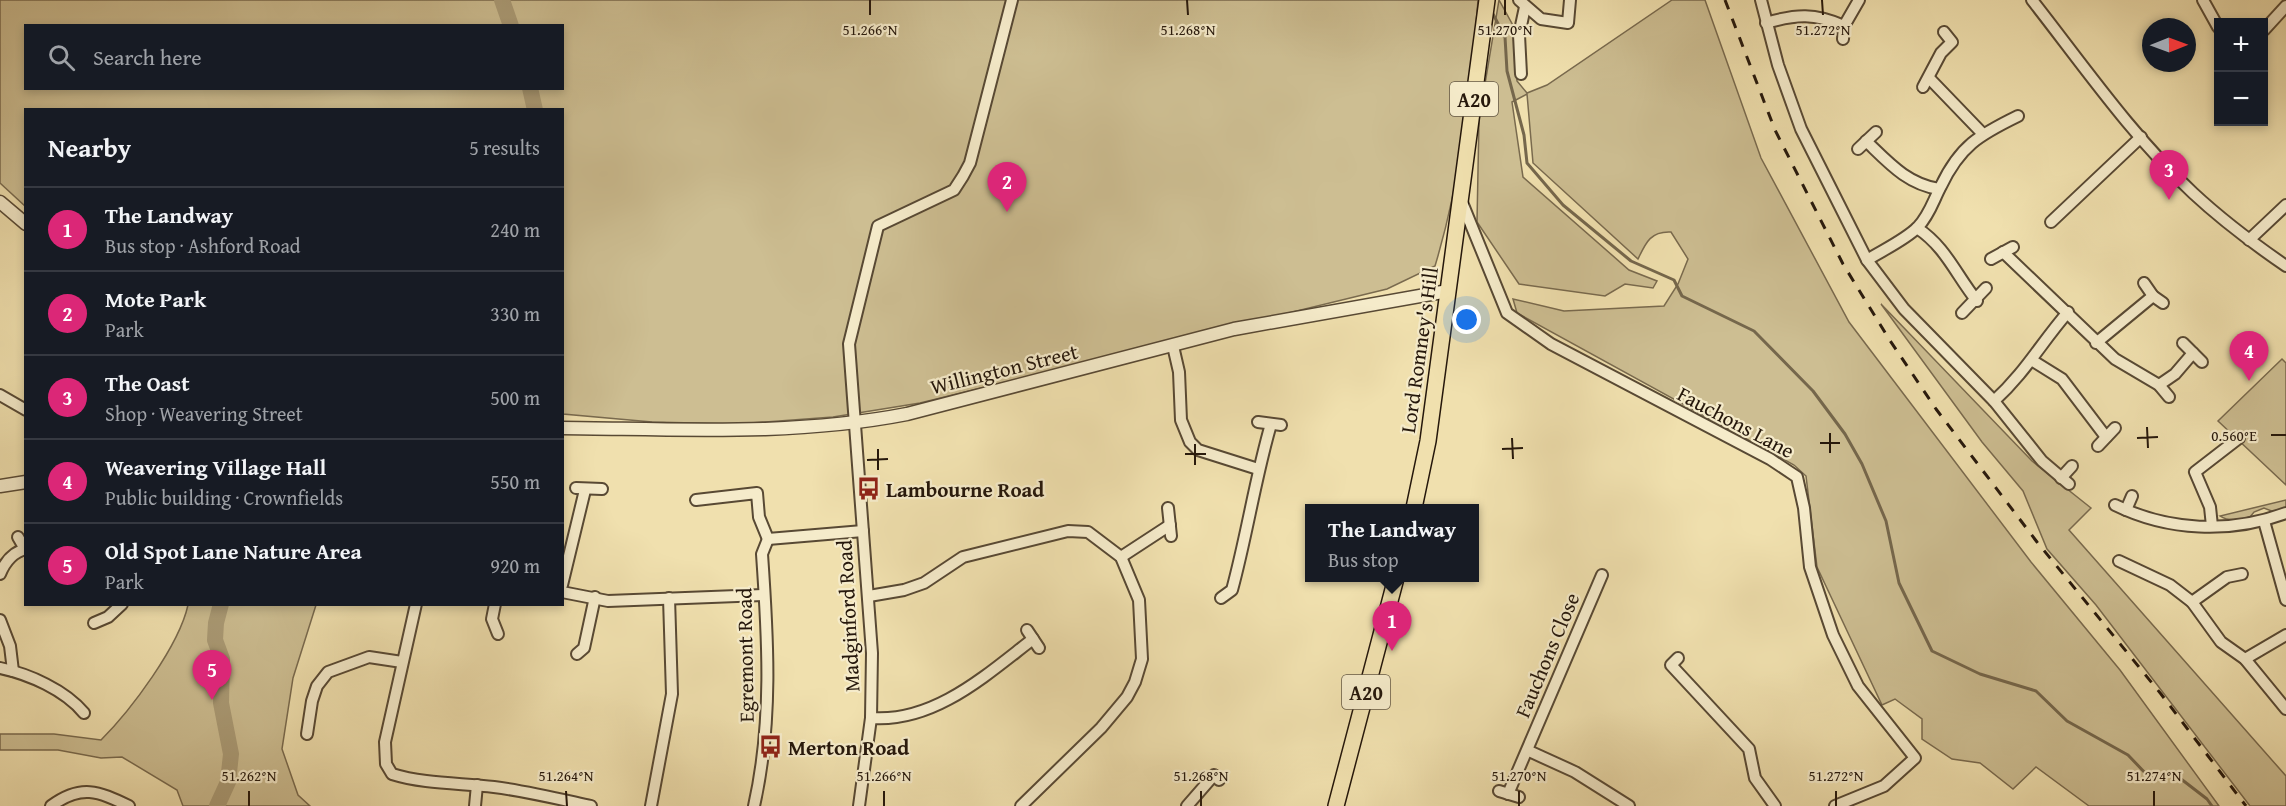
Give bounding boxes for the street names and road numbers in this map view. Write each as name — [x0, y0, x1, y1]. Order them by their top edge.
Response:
road number: A20 — [1450, 82, 1498, 116]
street label: Lord Romney's Hill — [1392, 265, 1446, 435]
street label: Willington Street — [927, 336, 1082, 402]
street label: Fauchons Lane — [1672, 378, 1800, 466]
street label: Madginford Road — [828, 538, 867, 693]
street label: Egremont Road — [728, 587, 762, 723]
street label: Fauchons Close — [1507, 588, 1587, 722]
road number: A20 — [1342, 675, 1390, 709]

